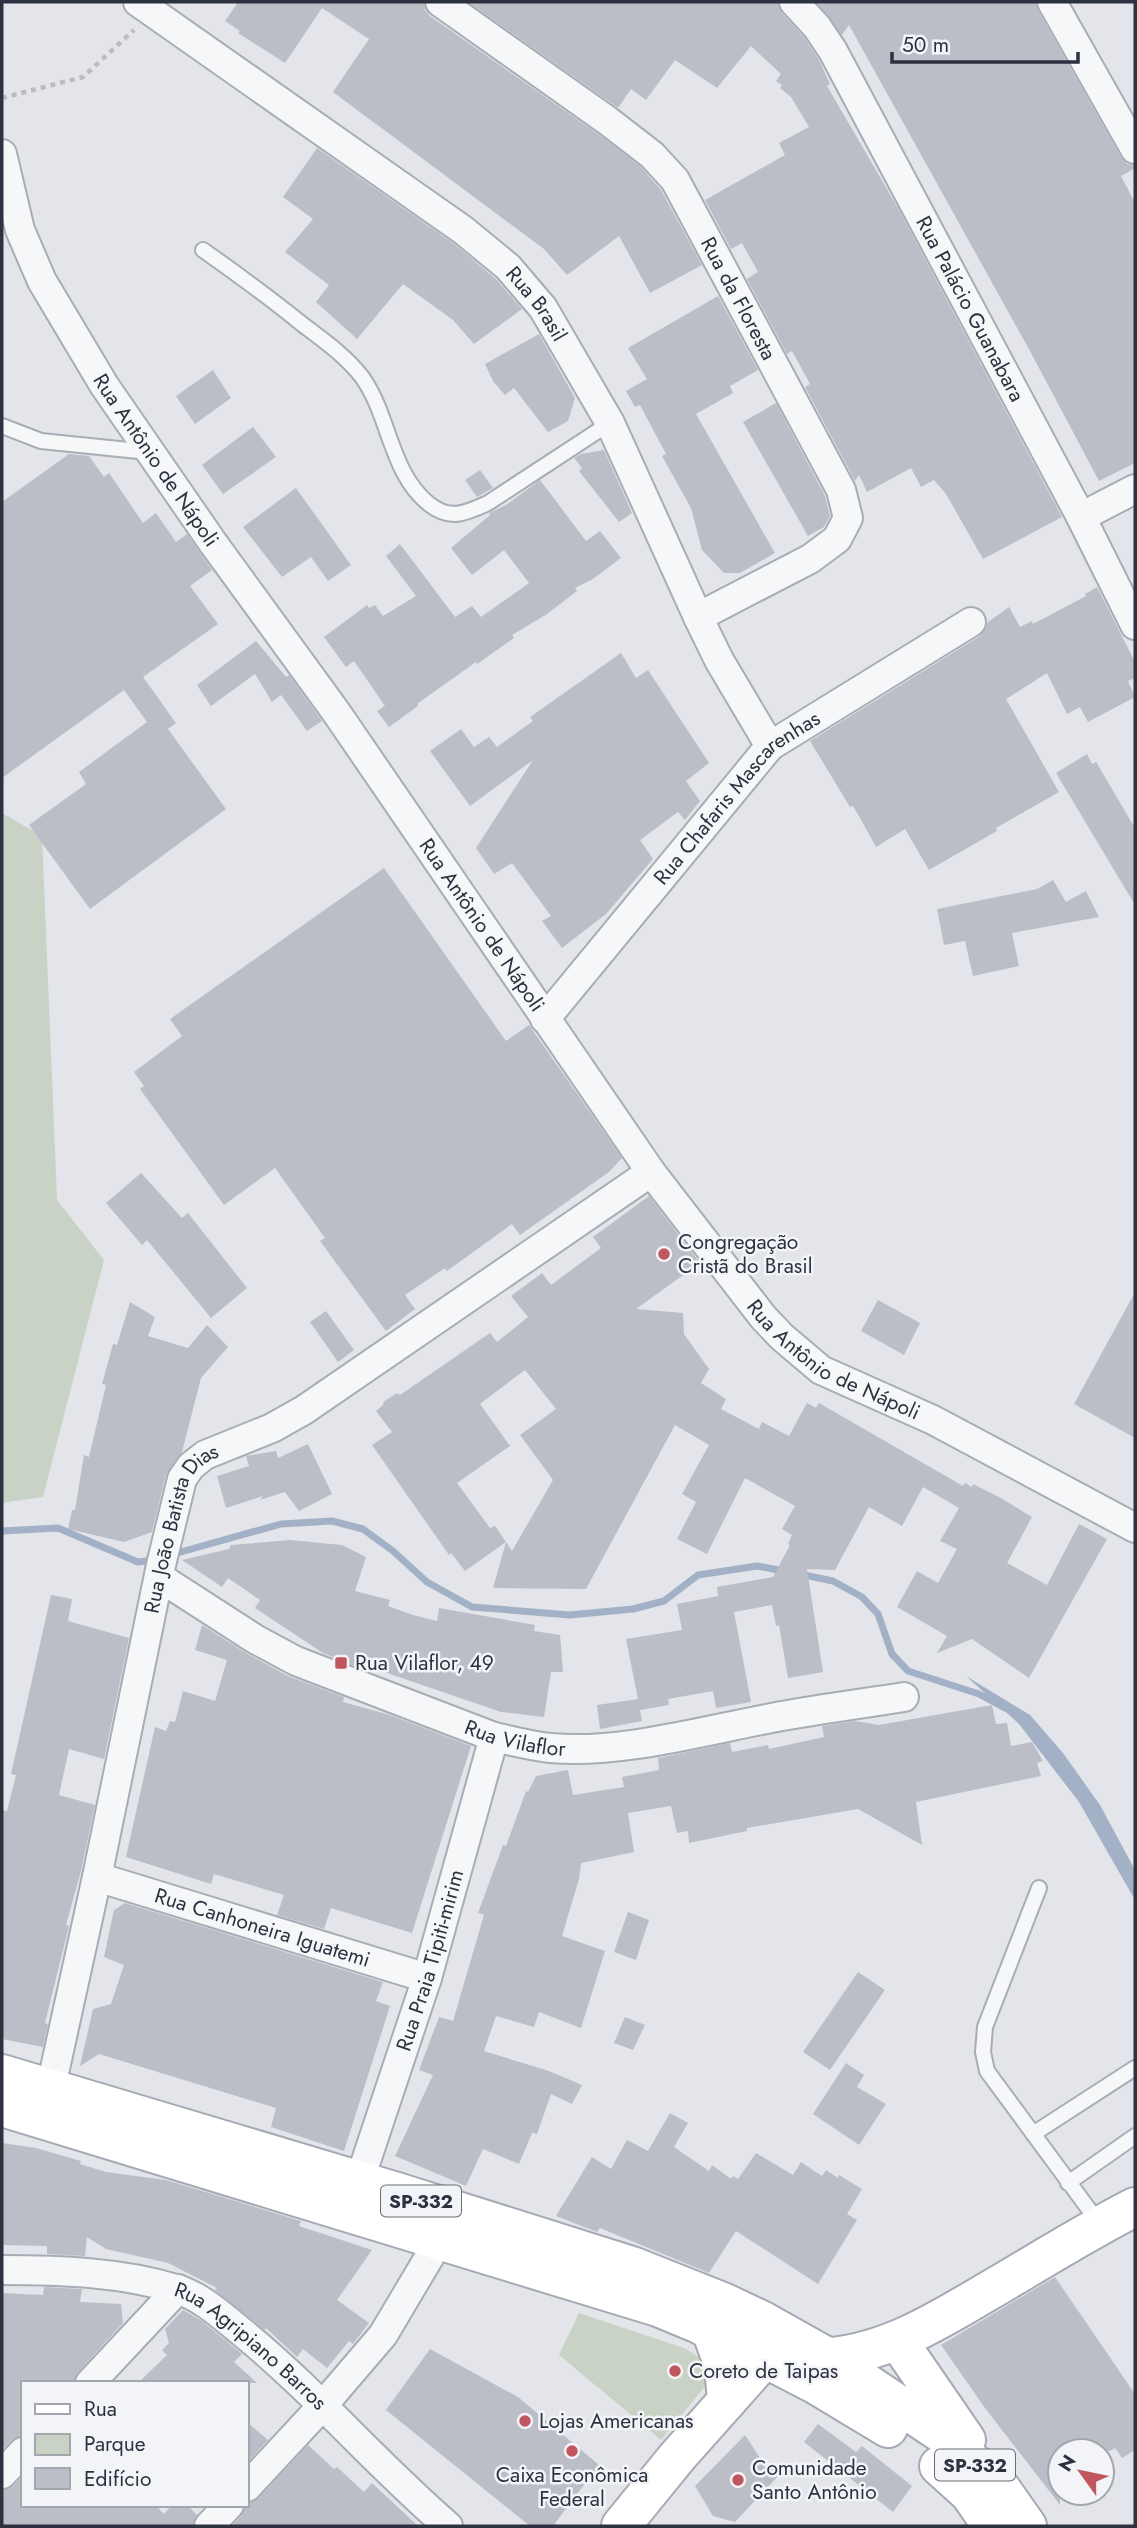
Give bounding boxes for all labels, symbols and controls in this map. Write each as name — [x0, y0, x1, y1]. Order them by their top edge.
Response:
scale bar — [892, 21, 1078, 65]
text: 50 m — [902, 30, 949, 60]
street label: Rua Palácio Guanabara — [909, 211, 1032, 407]
street label: Rua da Floresta — [693, 232, 784, 366]
street label: Rua Brasil — [499, 260, 574, 347]
street label: Rua Antônio de Nápoli — [86, 368, 226, 553]
street label: Rua Chafaris Mascarenhas — [646, 704, 826, 891]
street label: Rua Antônio de Nápoli — [412, 832, 552, 1018]
place label: Congregação Cristã do Brasil — [678, 1227, 813, 1281]
marker: Congregação Cristã do Brasil — [656, 1246, 672, 1262]
street label: Rua Antônio de Nápoli — [740, 1293, 925, 1427]
street label: Rua João Batista Dias — [136, 1436, 223, 1616]
place label: Rua Vilaflor, 49 — [355, 1648, 494, 1678]
marker: Rua Vilaflor, 49 — [333, 1655, 349, 1671]
street label: Rua Vilaflor — [460, 1712, 567, 1764]
street label: Rua Praia Tipiti-mirim — [389, 1866, 471, 2055]
street label: Rua Canhoneira Iguatemi — [151, 1880, 374, 1975]
road number: SP-332 — [381, 2186, 461, 2216]
street label: Rua Agripiano Barros — [170, 2274, 334, 2417]
place label: Coreto de Taipas — [689, 2356, 838, 2386]
marker: Coreto de Taipas — [667, 2363, 683, 2379]
legend — [21, 2381, 248, 2507]
text: Rua — [84, 2394, 117, 2424]
place label: Lojas Americanas — [539, 2406, 693, 2436]
marker: Lojas Americanas — [517, 2413, 533, 2429]
text: Parque — [84, 2429, 146, 2459]
north arrow — [1046, 2437, 1116, 2507]
marker: Caixa Econômica Federal — [564, 2443, 580, 2459]
text: N — [1052, 2449, 1083, 2477]
road number: SP-332 — [935, 2450, 1015, 2480]
place label: Comunidade Santo Antônio — [752, 2453, 877, 2507]
place label: Caixa Econômica Federal — [496, 2460, 648, 2514]
text: Edifício — [84, 2464, 151, 2494]
marker: Comunidade Santo Antônio — [730, 2472, 746, 2488]

